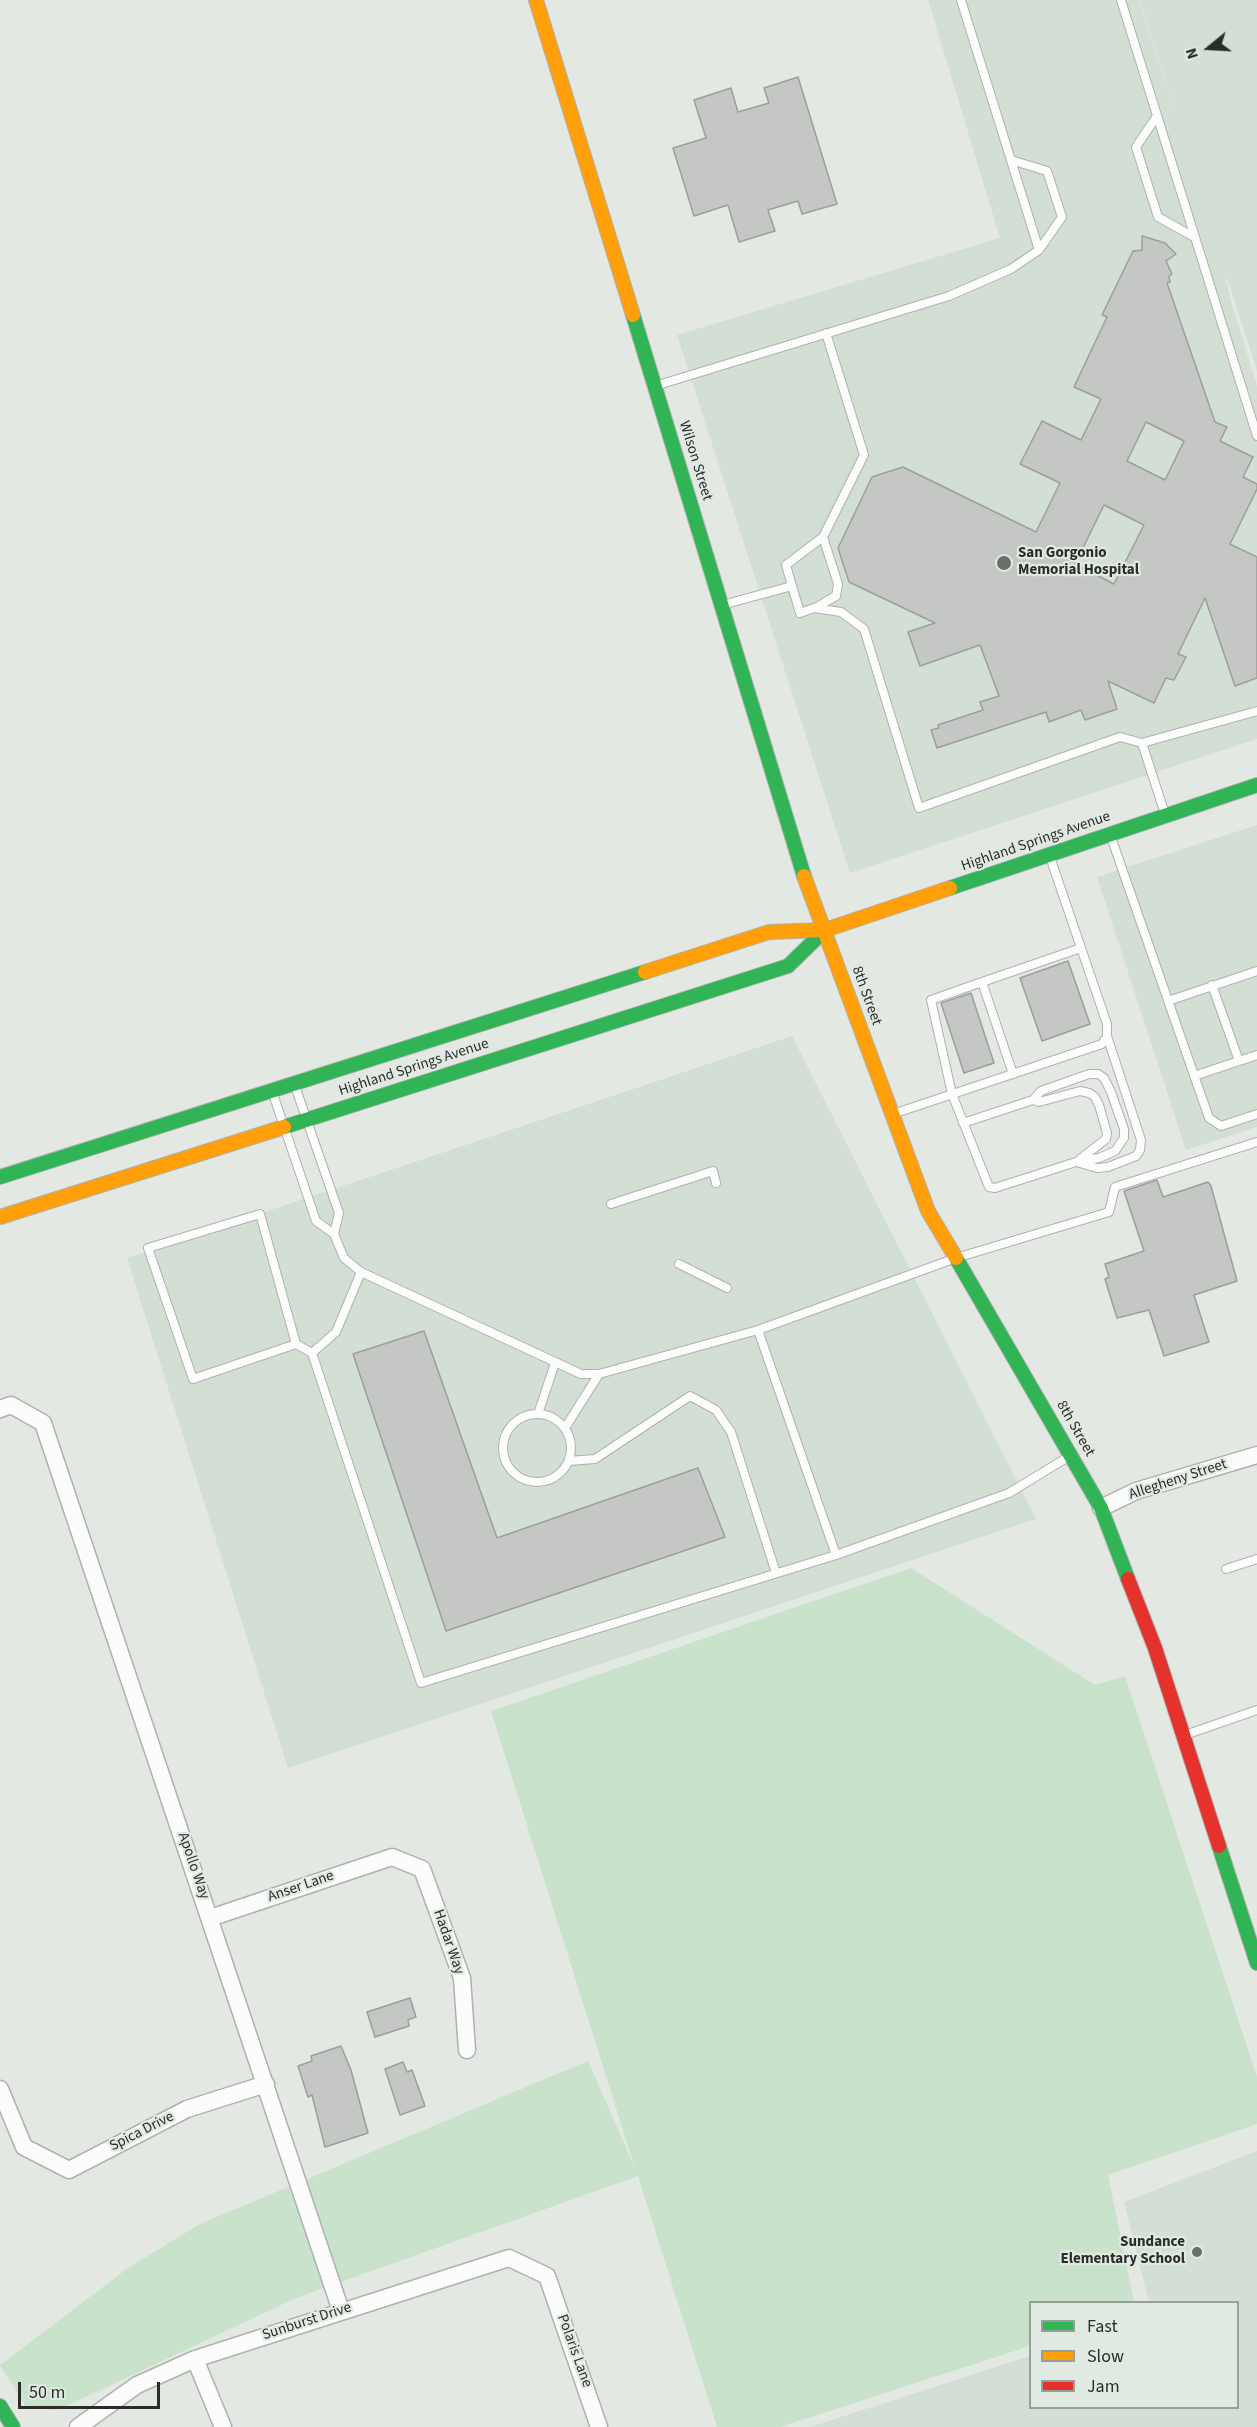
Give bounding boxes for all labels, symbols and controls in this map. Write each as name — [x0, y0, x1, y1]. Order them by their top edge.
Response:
north arrow — [1179, 18, 1239, 78]
text: N — [1180, 45, 1204, 62]
street label: Wilson Street — [674, 419, 716, 503]
place label: San Gorgonio Memorial Hospital — [1018, 545, 1139, 580]
marker: San Gorgonio Memorial Hospital — [995, 554, 1013, 572]
street label: Highland Springs Avenue — [959, 808, 1113, 876]
street label: 8th Street — [847, 964, 885, 1028]
street label: Highland Springs Avenue — [337, 1035, 491, 1101]
street label: 8th Street — [1052, 1398, 1098, 1460]
street label: Allegheny Street — [1127, 1456, 1229, 1504]
street label: Apollo Way — [173, 1830, 213, 1902]
street label: Anser Lane — [266, 1867, 336, 1907]
street label: Hadar Way — [428, 1907, 468, 1977]
street label: Spica Drive — [107, 2108, 177, 2156]
place label: Sundance Elementary School — [1060, 2234, 1185, 2269]
marker: Sundance Elementary School — [1190, 2245, 1204, 2259]
street label: Sunburst Drive — [260, 2299, 354, 2345]
legend — [1029, 2301, 1239, 2409]
street label: Polaris Lane — [552, 2312, 596, 2390]
text: Fast — [1087, 2314, 1118, 2339]
text: Slow — [1087, 2344, 1124, 2369]
scale bar — [21, 2370, 164, 2408]
text: Jam — [1087, 2374, 1120, 2399]
text: 50 m — [29, 2380, 65, 2405]

